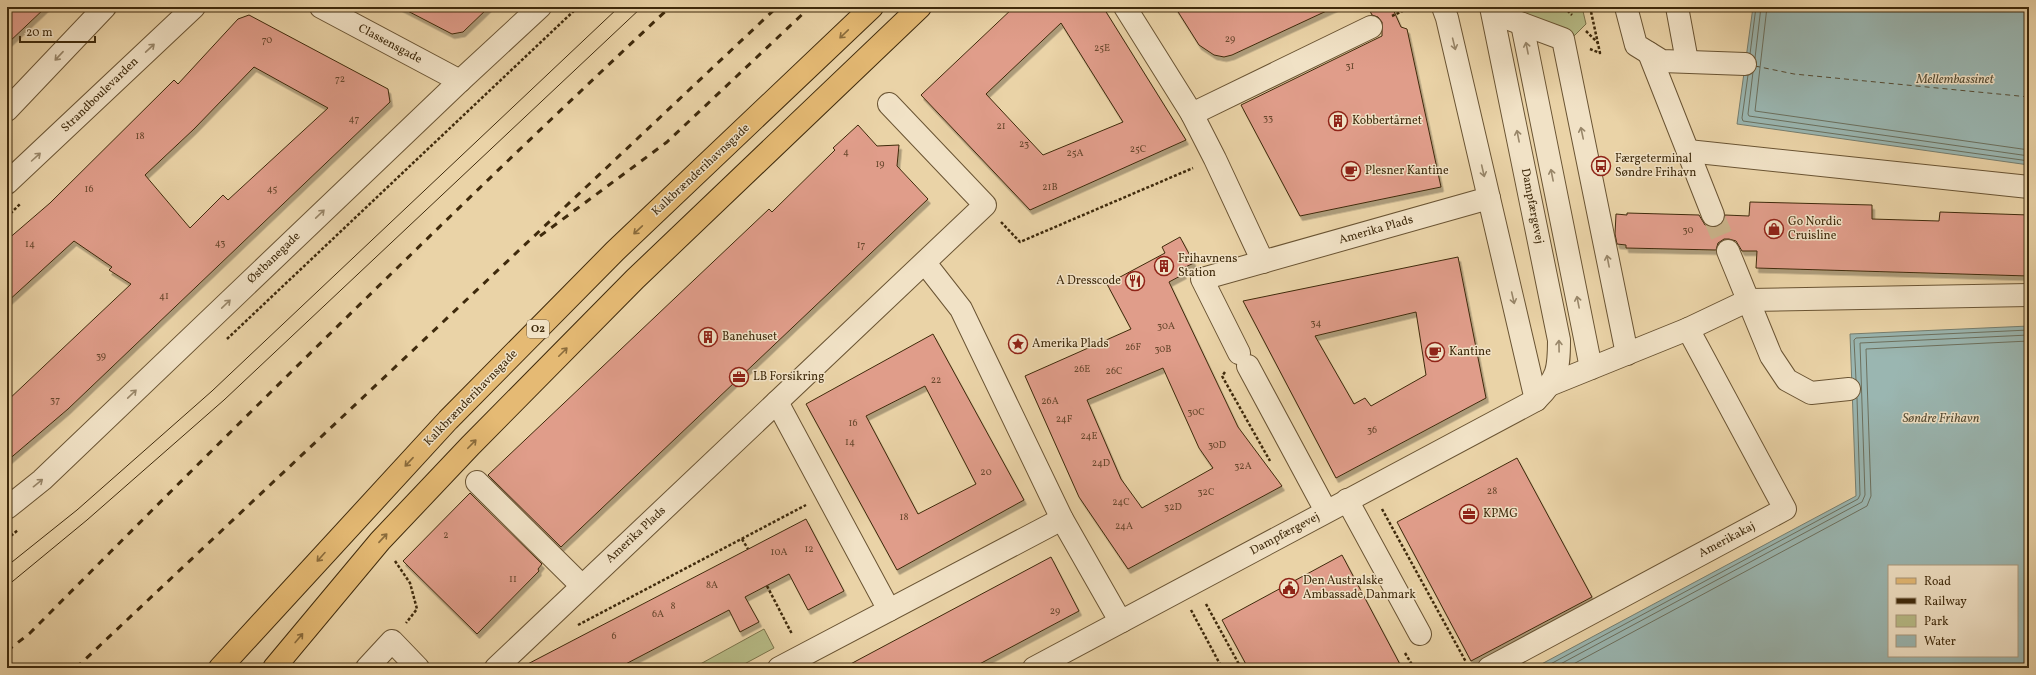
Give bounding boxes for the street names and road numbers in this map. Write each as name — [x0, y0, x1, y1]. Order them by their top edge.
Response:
street label: Classensgade — [355, 20, 425, 68]
street label: Strandboulevarden — [58, 54, 142, 136]
street label: Kalkbrænderihavnsgade — [649, 120, 754, 220]
street label: Dampfærgevej — [1517, 167, 1547, 245]
street label: Amerika Plads — [1337, 212, 1415, 248]
street label: Østbanegade — [244, 228, 304, 287]
road number: O2 — [527, 320, 549, 338]
street label: Kalkbrænderihavnsgade — [421, 346, 522, 450]
street label: Amerika Plads — [602, 503, 670, 567]
street label: Dampfærgevej — [1247, 509, 1323, 559]
street label: Amerikakaj — [1696, 518, 1758, 562]

